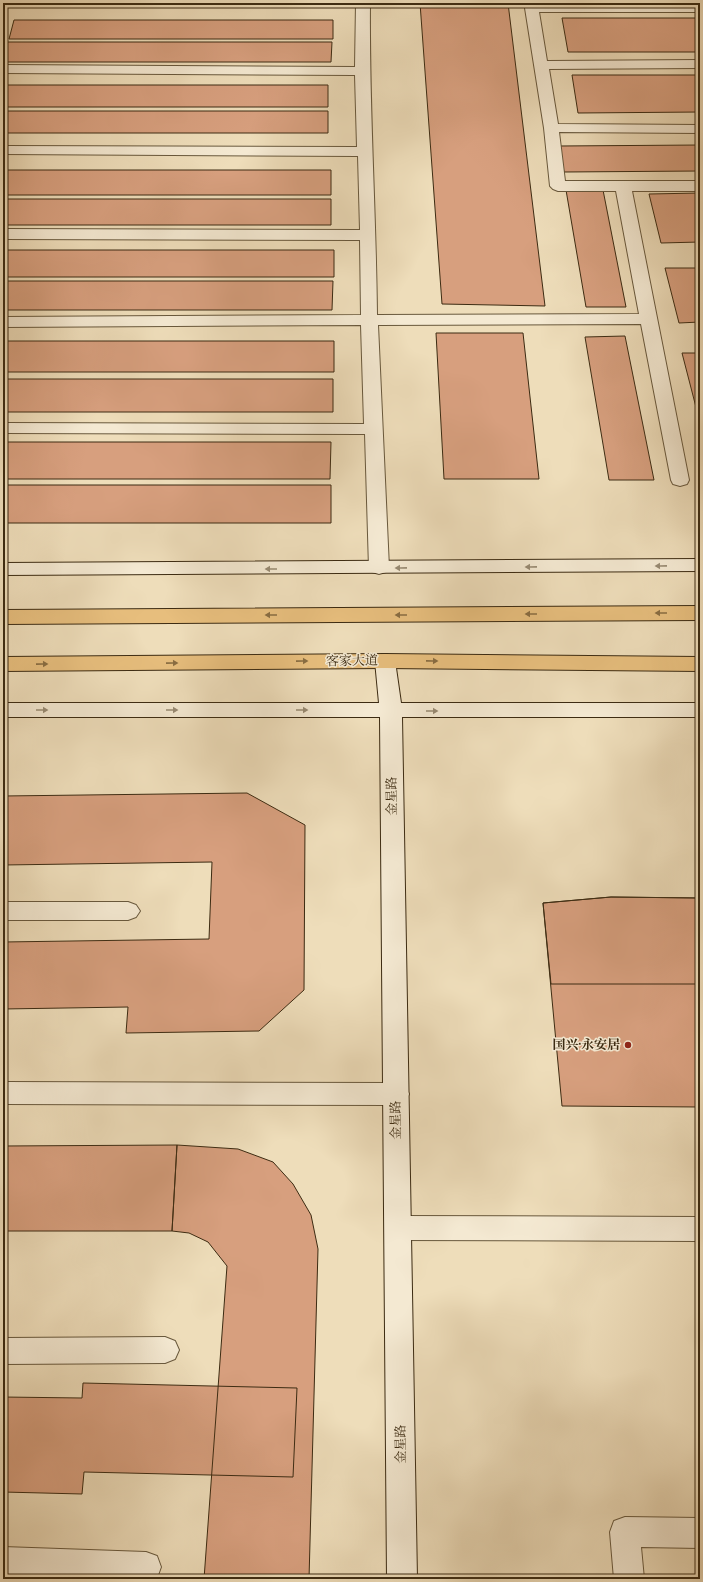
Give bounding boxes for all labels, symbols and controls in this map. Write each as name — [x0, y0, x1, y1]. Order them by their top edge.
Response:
one-way arrow — [654, 563, 667, 569]
one-way arrow — [524, 564, 537, 570]
one-way arrow — [394, 565, 407, 571]
one-way arrow — [264, 566, 277, 572]
one-way arrow — [654, 610, 667, 616]
one-way arrow — [395, 611, 407, 618]
one-way arrow — [524, 611, 537, 617]
one-way arrow — [264, 612, 277, 618]
street label: 客家大道 — [326, 653, 378, 669]
one-way arrow — [296, 658, 309, 664]
one-way arrow — [426, 658, 439, 664]
one-way arrow — [166, 660, 179, 666]
one-way arrow — [36, 661, 49, 667]
one-way arrow — [36, 707, 49, 713]
one-way arrow — [166, 707, 179, 713]
one-way arrow — [296, 707, 309, 713]
one-way arrow — [426, 708, 439, 714]
street label: 金星路 — [384, 776, 400, 816]
place label: 国兴·永安居 — [552, 1037, 620, 1053]
marker: 国兴·永安居 — [623, 1040, 633, 1050]
street label: 金星路 — [388, 1100, 404, 1140]
street label: 金星路 — [393, 1424, 409, 1464]

